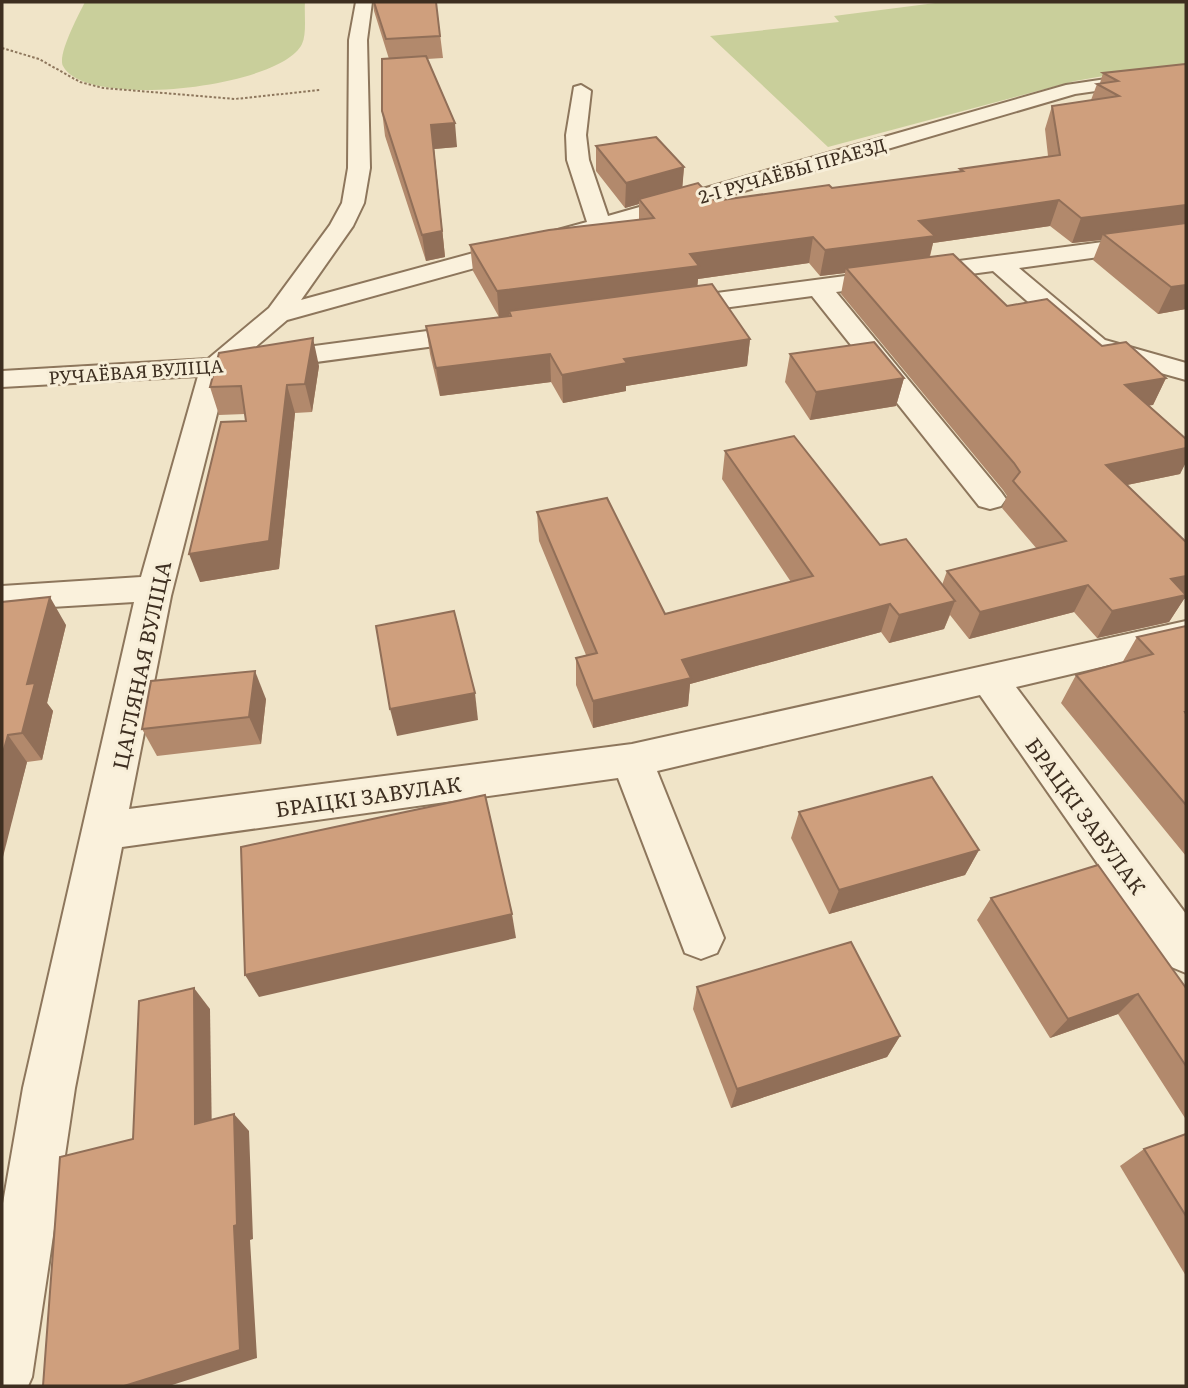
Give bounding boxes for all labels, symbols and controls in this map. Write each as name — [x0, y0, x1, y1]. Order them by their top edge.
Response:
street label: 2-І РУЧАЁВЫ ПРАЕЗД — [695, 130, 889, 210]
street label: РУЧАЁВАЯ ВУЛІЦА — [48, 351, 224, 391]
street label: ЦАГЛЯНАЯ ВУЛІЦА — [103, 557, 177, 772]
street label: БРАЦКІ ЗАВУЛАК — [1019, 730, 1155, 900]
street label: БРАЦКІ ЗАВУЛАК — [273, 767, 464, 823]

